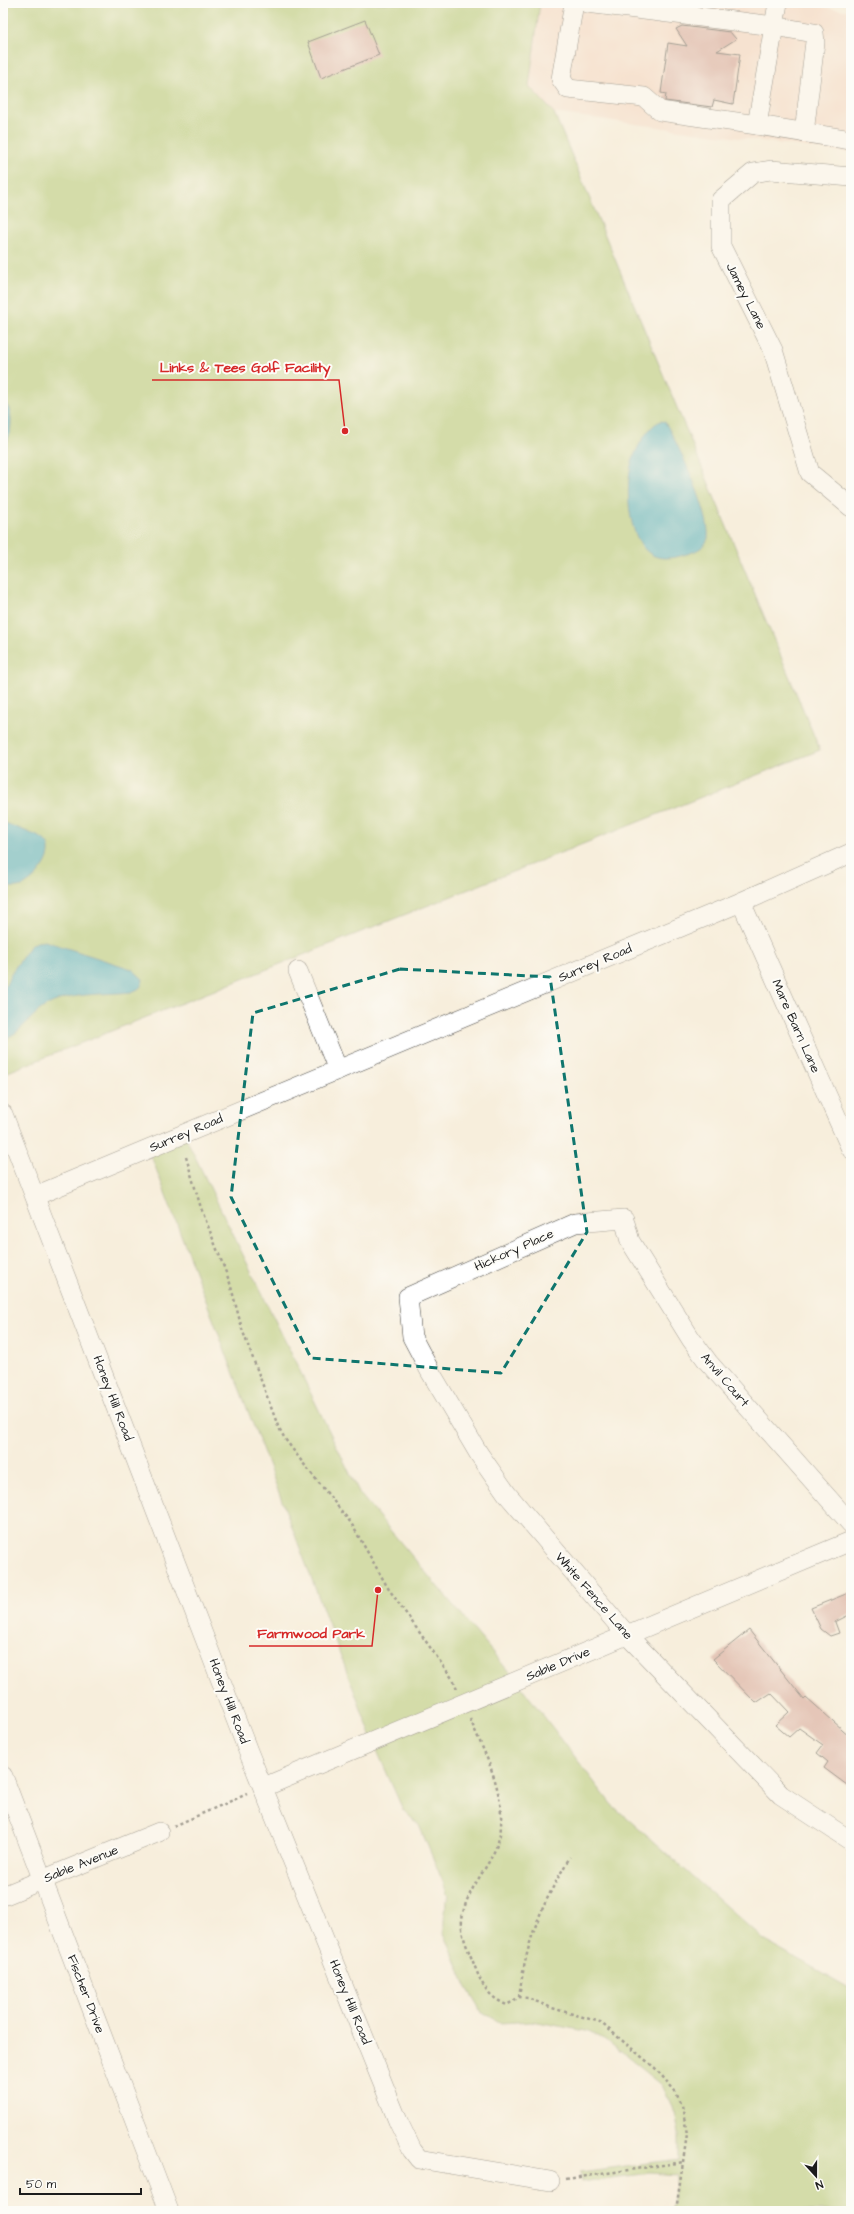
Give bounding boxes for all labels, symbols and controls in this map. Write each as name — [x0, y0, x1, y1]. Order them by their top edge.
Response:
street label: Jamey Lane — [721, 260, 770, 333]
callout: Links & Tees Golf Facility — [152, 354, 339, 380]
text: Links & Tees Golf Facility — [160, 358, 331, 378]
street label: Surrey Road — [555, 939, 635, 988]
street label: Mare Barn Lane — [767, 976, 825, 1076]
street label: Surrey Road — [146, 1109, 226, 1158]
street label: Hickory Place — [471, 1224, 557, 1276]
street label: Anvil Court — [696, 1349, 754, 1411]
street label: Honey Hill Road — [88, 1353, 138, 1444]
street label: White Fence Lane — [551, 1548, 637, 1644]
callout: Farmwood Park — [249, 1620, 372, 1646]
text: Farmwood Park — [257, 1624, 365, 1644]
street label: Sable Drive — [523, 1642, 593, 1686]
street label: Honey Hill Road — [204, 1656, 254, 1747]
street label: Sable Avenue — [41, 1841, 121, 1887]
street label: Fischer Drive — [63, 1952, 109, 2036]
street label: Honey Hill Road — [324, 1957, 375, 2048]
north arrow — [796, 2156, 836, 2196]
scale bar — [20, 2170, 141, 2196]
text: 50 m — [26, 2176, 57, 2193]
text: N — [813, 2177, 825, 2193]

